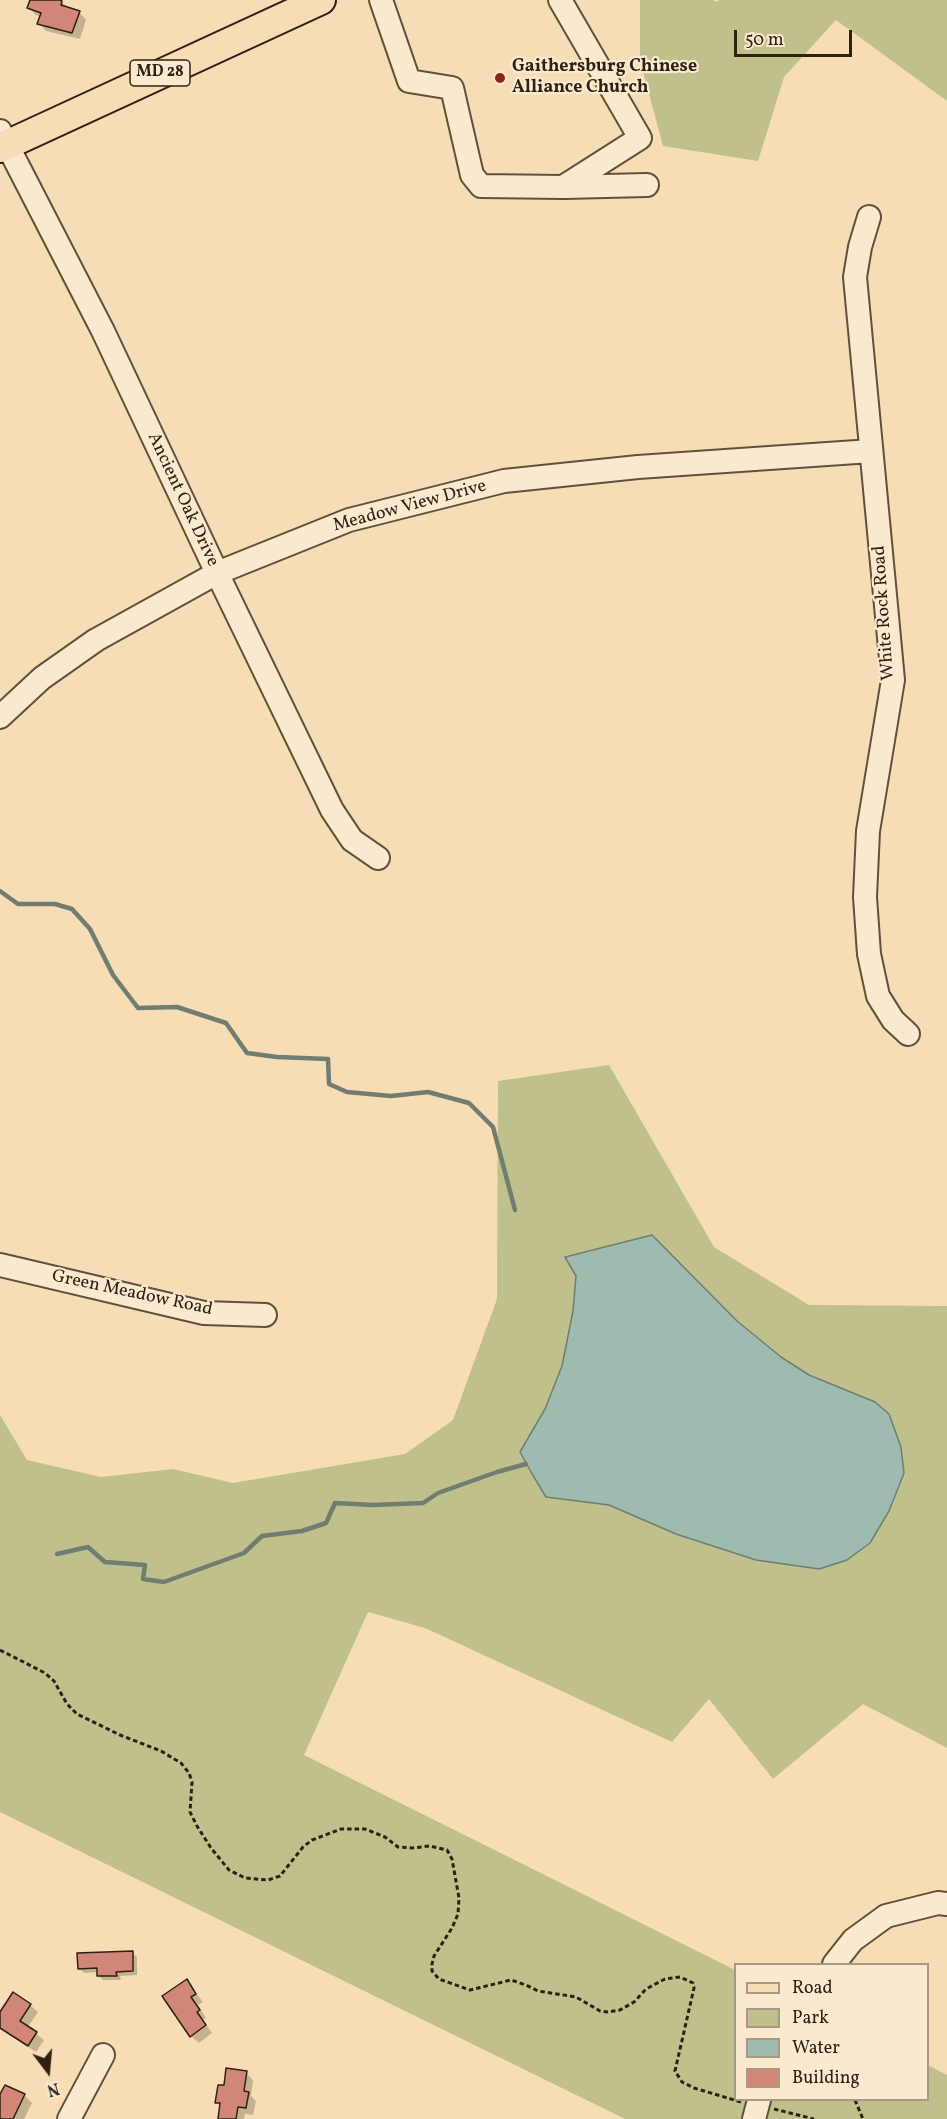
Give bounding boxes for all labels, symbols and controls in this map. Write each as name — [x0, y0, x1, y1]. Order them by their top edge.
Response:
scale bar — [737, 18, 856, 56]
text: 50 m — [745, 28, 784, 53]
place label: Gaithersburg Chinese Alliance Church — [512, 57, 697, 100]
road number: MD 28 — [130, 60, 190, 86]
marker: Gaithersburg Chinese Alliance Church — [493, 71, 507, 85]
street label: Ancient Oak Drive — [141, 429, 223, 571]
street label: Meadow View Drive — [331, 476, 489, 538]
street label: White Rock Road — [870, 545, 900, 681]
street label: Green Meadow Road — [50, 1266, 214, 1322]
legend — [734, 1963, 929, 2101]
text: Road — [792, 1976, 833, 2001]
text: Park — [792, 2006, 829, 2031]
text: Water — [792, 2036, 840, 2061]
north arrow — [18, 2041, 78, 2101]
text: Building — [792, 2066, 860, 2091]
text: N — [44, 2076, 62, 2100]

